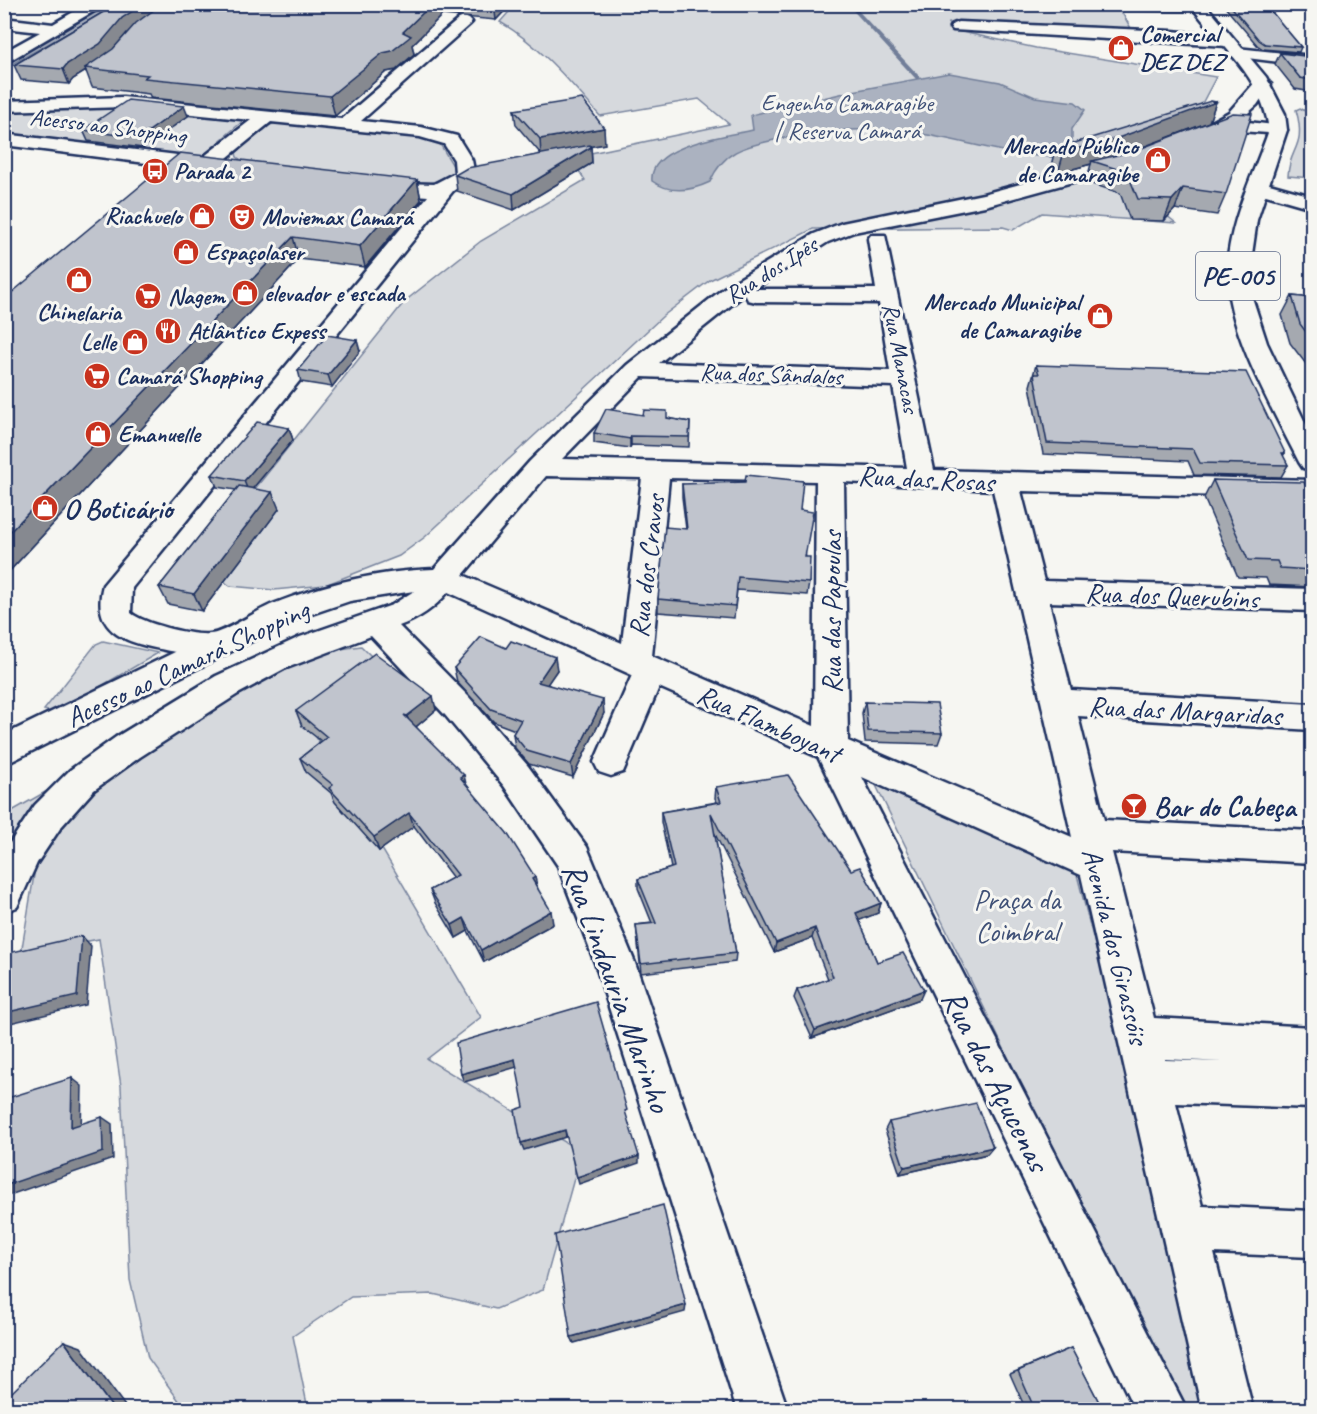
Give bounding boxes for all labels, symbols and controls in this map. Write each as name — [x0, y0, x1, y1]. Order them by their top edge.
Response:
place label: Comercial DEZ DEZ — [1140, 19, 1229, 77]
shop icon: Comercial DEZ DEZ — [1106, 33, 1136, 63]
park label: Engenho Camaragibe | Reserva Camará — [761, 88, 935, 146]
street label: Acesso ao Shopping — [28, 102, 190, 151]
place label: Mercado Público de Camaragibe — [1004, 131, 1140, 189]
shop icon: Mercado Público de Camaragibe — [1143, 145, 1173, 175]
bus stop icon: Parada 2 — [140, 156, 170, 186]
place label: Parada 2 — [174, 156, 252, 186]
place label: Riachuelo — [105, 201, 184, 231]
shop icon: Riachuelo — [187, 201, 217, 231]
theatre icon: Moviemax Camará — [227, 202, 257, 232]
place label: Moviemax Camará — [262, 202, 415, 232]
street label: Rua dos Ipês — [719, 228, 825, 310]
shop icon: Espaçolaser — [171, 237, 201, 267]
place label: Espaçolaser — [206, 237, 306, 267]
road number: PE-005 — [1196, 252, 1280, 300]
shop icon: Chinelaria — [64, 265, 94, 295]
shop icon: elevador e escada — [230, 278, 260, 308]
place label: elevador e escada — [264, 278, 407, 308]
supermarket icon: Nagem — [133, 281, 163, 311]
place label: Nagem — [168, 281, 226, 311]
place label: Mercado Municipal de Camaragibe — [924, 287, 1085, 345]
place label: Chinelaria — [37, 297, 123, 327]
street label: Rua Manacas — [876, 301, 927, 417]
shop icon: Mercado Municipal de Camaragibe — [1085, 301, 1115, 331]
restaurant icon: Atlântico Expess — [153, 316, 183, 346]
place label: Atlântico Expess — [188, 316, 328, 346]
place label: Lelle — [81, 327, 118, 357]
shop icon: Lelle — [120, 327, 150, 357]
street label: Rua dos Sândalos — [700, 357, 845, 392]
supermarket icon: Camará Shopping — [82, 361, 112, 391]
place label: Camará Shopping — [116, 361, 264, 391]
shop icon: Emanuelle — [83, 419, 113, 449]
place label: Emanuelle — [118, 419, 202, 449]
street label: Rua das Rosas — [857, 457, 997, 500]
street label: Rua dos Cravos — [620, 490, 673, 639]
place label: O Boticário — [64, 491, 175, 526]
shop icon: O Boticário — [30, 493, 60, 523]
street label: Rua das Papoulas — [814, 528, 849, 693]
street label: Rua dos Querubins — [1085, 575, 1262, 616]
street label: Acesso ao Camará Shopping — [60, 591, 316, 735]
street label: Rua Flamboyant — [692, 676, 849, 772]
street label: Rua das Margaridas — [1088, 688, 1285, 733]
place label: Bar do Cabeça — [1154, 789, 1298, 824]
bar icon: Bar do Cabeça — [1119, 791, 1149, 821]
street label: Avenida dos Girassóis — [1074, 844, 1157, 1050]
street label: Rua Lindauria Marinho — [553, 857, 682, 1120]
park label: Praça da Coimbral — [974, 882, 1064, 949]
street label: Rua das Açucenas — [932, 983, 1061, 1181]

